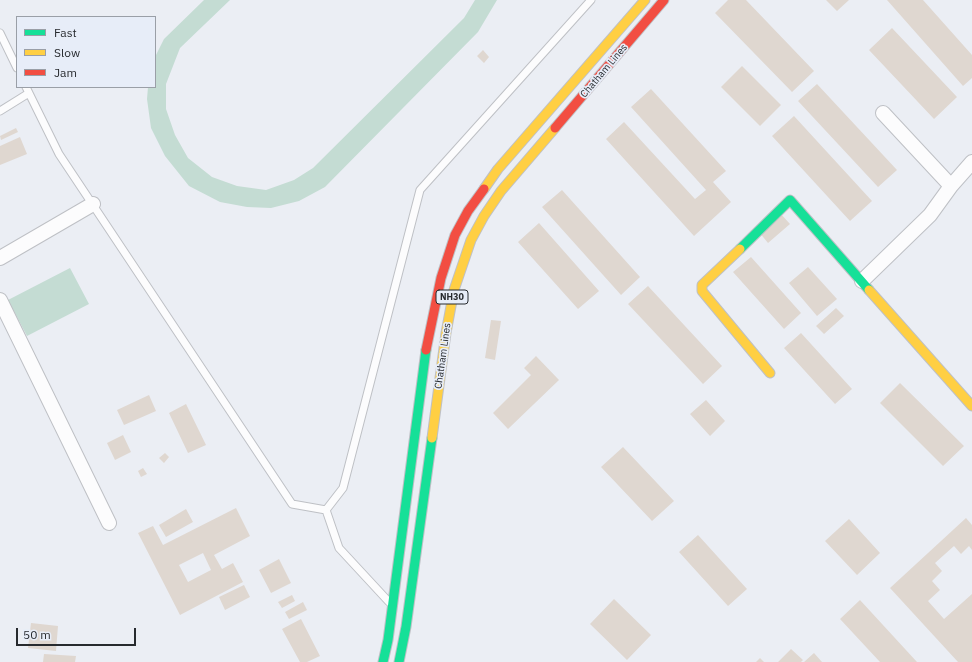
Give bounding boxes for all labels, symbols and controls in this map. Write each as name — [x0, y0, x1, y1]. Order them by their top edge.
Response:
legend — [16, 16, 156, 88]
text: Fast — [54, 25, 77, 40]
street label: Chatham Lines — [578, 42, 630, 100]
text: Slow — [54, 45, 80, 60]
text: Jam — [54, 65, 77, 80]
road number: NH30 — [436, 290, 468, 304]
street label: Chatham Lines — [432, 322, 454, 390]
scale bar — [18, 620, 138, 646]
text: 50 m — [23, 627, 51, 642]

